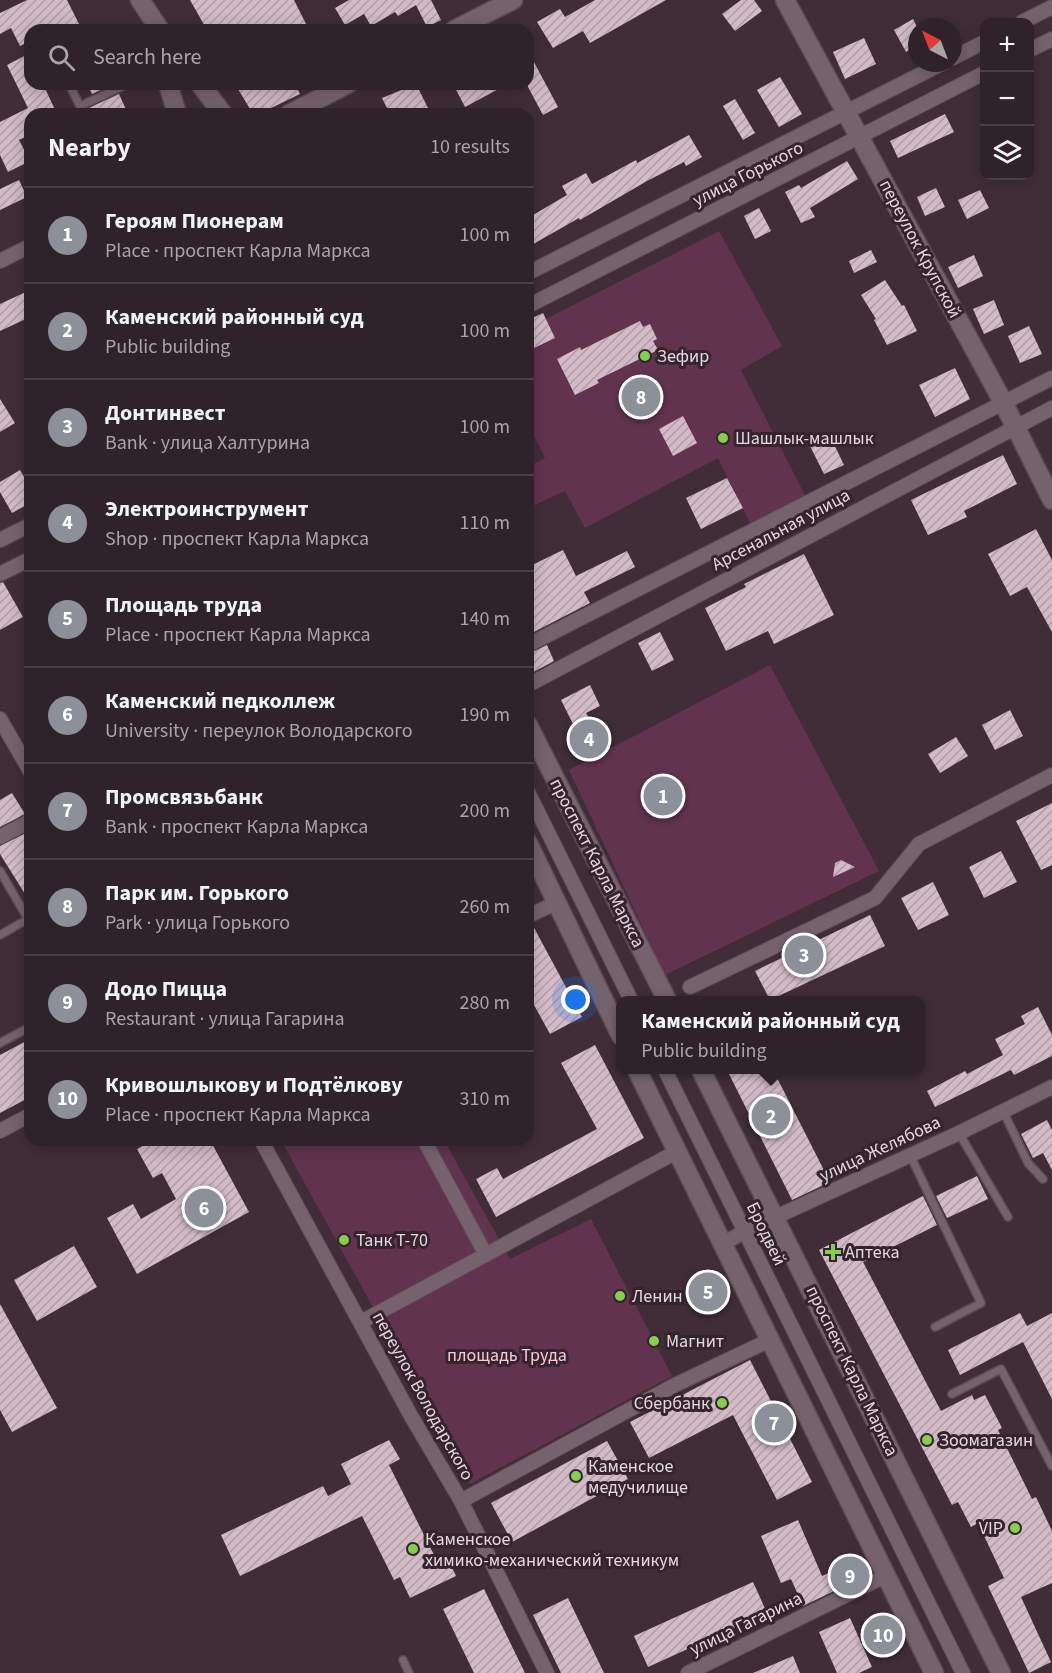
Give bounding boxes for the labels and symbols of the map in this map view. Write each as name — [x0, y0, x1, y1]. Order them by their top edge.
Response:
north arrow — [908, 18, 962, 72]
street label: улица Горького — [688, 135, 808, 213]
street label: переулок Крупской — [873, 175, 967, 323]
place label: Зефир — [657, 344, 709, 369]
marker: Зефир — [638, 349, 652, 363]
pin: 8 — [622, 374, 660, 420]
place label: Шашлык-машлык — [735, 426, 874, 451]
marker: Шашлык-машлык — [716, 431, 730, 445]
street label: Арсенальная улица — [707, 483, 855, 577]
pin: 4 — [570, 716, 608, 762]
street label: проспект Карла Маркса — [543, 774, 651, 952]
pin: 1 — [644, 774, 682, 818]
pin: 3 — [784, 932, 824, 978]
your location — [561, 985, 590, 1014]
pin: 2 — [752, 1094, 790, 1138]
street label: улица Желябова — [815, 1110, 945, 1188]
pin: 6 — [184, 1186, 224, 1230]
street label: Бродвей — [740, 1198, 792, 1270]
place label: Танк Т-70 — [356, 1228, 428, 1253]
marker: Танк Т-70 — [337, 1233, 351, 1247]
place label: Аптека — [845, 1240, 900, 1265]
marker: Аптека — [826, 1245, 840, 1259]
pin: 5 — [688, 1270, 728, 1314]
street label: проспект Карла Маркса — [800, 1282, 904, 1460]
place label: Ленин — [632, 1284, 683, 1309]
marker: Ленин — [613, 1289, 627, 1303]
street label: переулок Володарского — [366, 1307, 480, 1485]
place label: Магнит — [666, 1329, 724, 1354]
marker: Магнит — [647, 1334, 661, 1348]
park label: площадь Труда — [447, 1343, 567, 1368]
place label: Сбербанк — [634, 1391, 710, 1416]
marker: Сбербанк — [715, 1396, 729, 1410]
pin: 7 — [754, 1400, 794, 1446]
place label: Зоомагазин — [939, 1428, 1033, 1453]
marker: Зоомагазин — [920, 1433, 934, 1447]
place label: Каменское медучилище — [588, 1454, 688, 1500]
marker: Каменское медучилище — [569, 1469, 583, 1483]
place label: VIP — [979, 1516, 1003, 1541]
marker: VIP — [1008, 1521, 1022, 1535]
place label: Каменское химико-механический техникум — [425, 1527, 679, 1573]
marker: Каменское химико-механический техникум — [406, 1542, 420, 1556]
pin: 9 — [830, 1554, 870, 1598]
street label: улица Гагарина — [686, 1586, 806, 1662]
pin: 10 — [864, 1612, 902, 1658]

